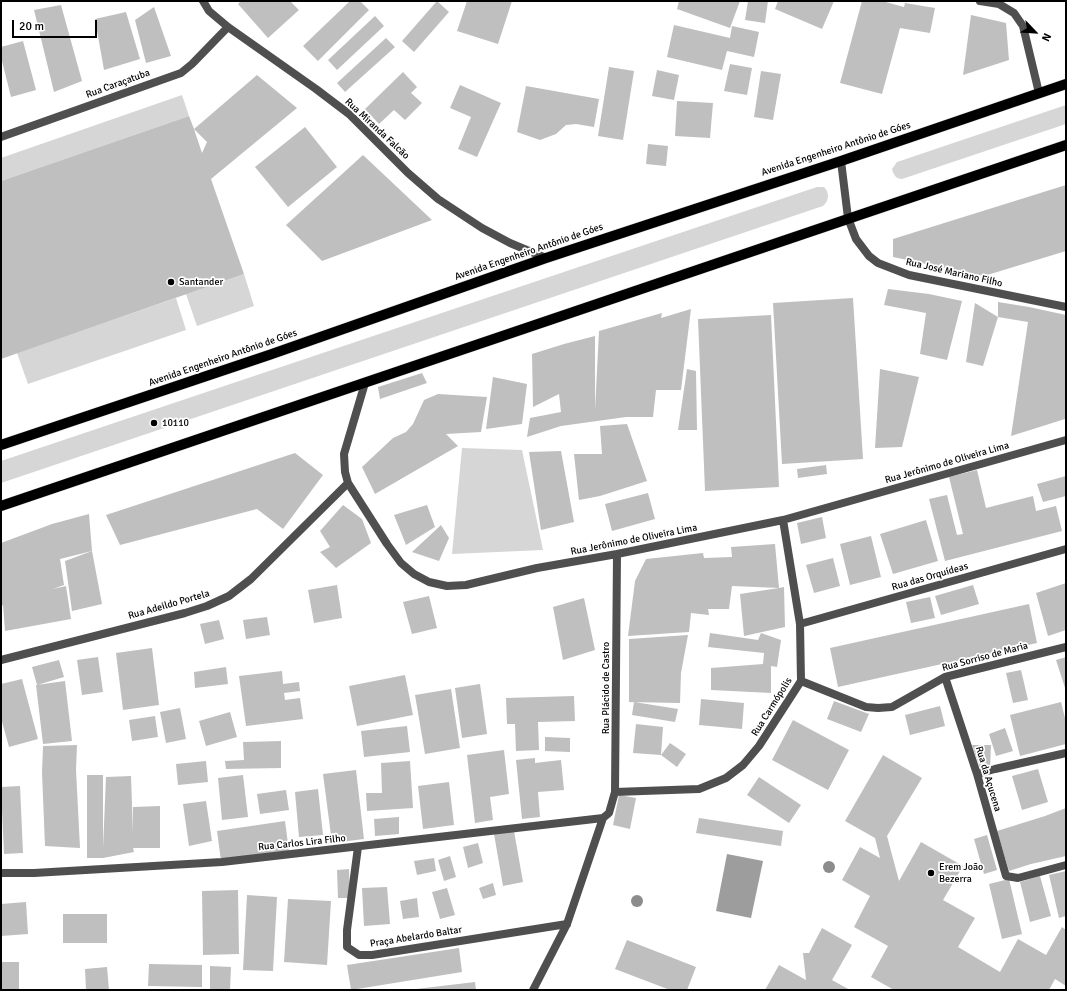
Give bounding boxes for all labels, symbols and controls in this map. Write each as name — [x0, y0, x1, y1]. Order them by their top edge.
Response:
scale bar — [14, 12, 99, 38]
north arrow — [1015, 12, 1055, 52]
text: 20 m — [19, 19, 44, 34]
text: N — [1039, 31, 1054, 43]
street label: Rua Caraçatuba — [84, 67, 152, 101]
street label: Rua Miranda Falcão — [342, 96, 412, 162]
street label: Avenida Engenheiro Antônio de Góes — [760, 119, 912, 179]
street label: Avenida Engenheiro Antônio de Góes — [453, 221, 605, 283]
street label: Rua José Mariano Filho — [904, 256, 1004, 290]
place label: Santander — [179, 276, 223, 288]
marker: Santander — [166, 277, 176, 287]
street label: Avenida Engenheiro Antônio de Góes — [147, 327, 299, 389]
place label: 10110 — [162, 417, 189, 429]
marker: 10110 — [149, 418, 159, 428]
street label: Rua Jerônimo de Oliveira Lima — [884, 440, 1010, 486]
street label: Rua Jerônimo de Oliveira Lima — [570, 522, 698, 558]
street label: Rua das Orquídeas — [890, 560, 970, 594]
street label: Rua Adeildo Portela — [127, 588, 211, 622]
street label: Rua Sorriso de Maria — [941, 640, 1029, 674]
street label: Rua Plácido de Castro — [600, 642, 612, 734]
street label: Rua Carmópolis — [749, 675, 795, 739]
street label: Rua da Açucena — [972, 745, 1004, 813]
street label: Rua Carlos Lira Filho — [258, 832, 346, 854]
place label: Erem João Bezerra — [939, 861, 983, 884]
marker: Erem João Bezerra — [926, 868, 936, 878]
street label: Praça Abelardo Baltar — [369, 924, 463, 950]

